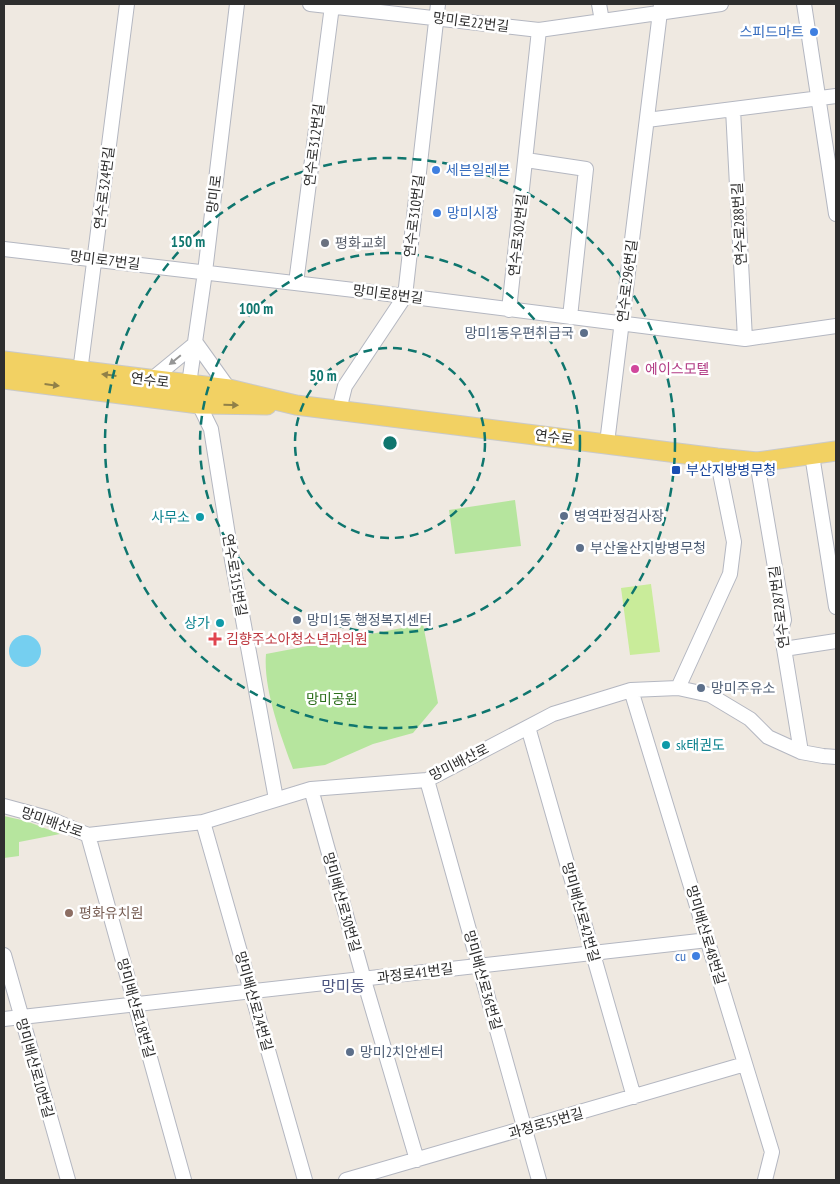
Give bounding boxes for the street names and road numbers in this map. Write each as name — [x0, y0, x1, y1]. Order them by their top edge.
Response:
street label: 망미로22번길 — [432, 8, 510, 36]
street label: 연수로312번길 — [300, 103, 328, 187]
street label: 연수로324번길 — [90, 146, 118, 230]
street label: 망미로 — [203, 174, 225, 214]
street label: 연수로310번길 — [400, 174, 428, 258]
street label: 연수로288번길 — [728, 182, 750, 266]
street label: 연수로302번길 — [505, 193, 531, 277]
street label: 연수로296번길 — [613, 239, 641, 323]
street label: 망미로7번길 — [69, 247, 141, 273]
street label: 망미로8번길 — [352, 281, 424, 307]
street label: 연수로 — [130, 369, 170, 391]
street label: 연수로 — [534, 426, 574, 448]
street label: 연수로315번길 — [219, 532, 251, 618]
street label: 연수로287번길 — [765, 565, 793, 649]
street label: 망미배산로 — [426, 739, 492, 785]
street label: 망미배산로 — [19, 803, 85, 841]
street label: 망미배산로30번길 — [319, 850, 365, 954]
street label: 망미배산로42번길 — [558, 860, 604, 964]
street label: 망미배산로48번길 — [682, 883, 730, 987]
street label: 망미배산로36번길 — [460, 928, 506, 1032]
street label: 망미배산로24번길 — [231, 949, 277, 1053]
street label: 망미배산로18번길 — [113, 956, 159, 1060]
street label: 과정로41번길 — [376, 959, 454, 987]
street label: 망미배산로10번길 — [12, 1016, 58, 1120]
street label: 과정로55번길 — [507, 1104, 585, 1142]

